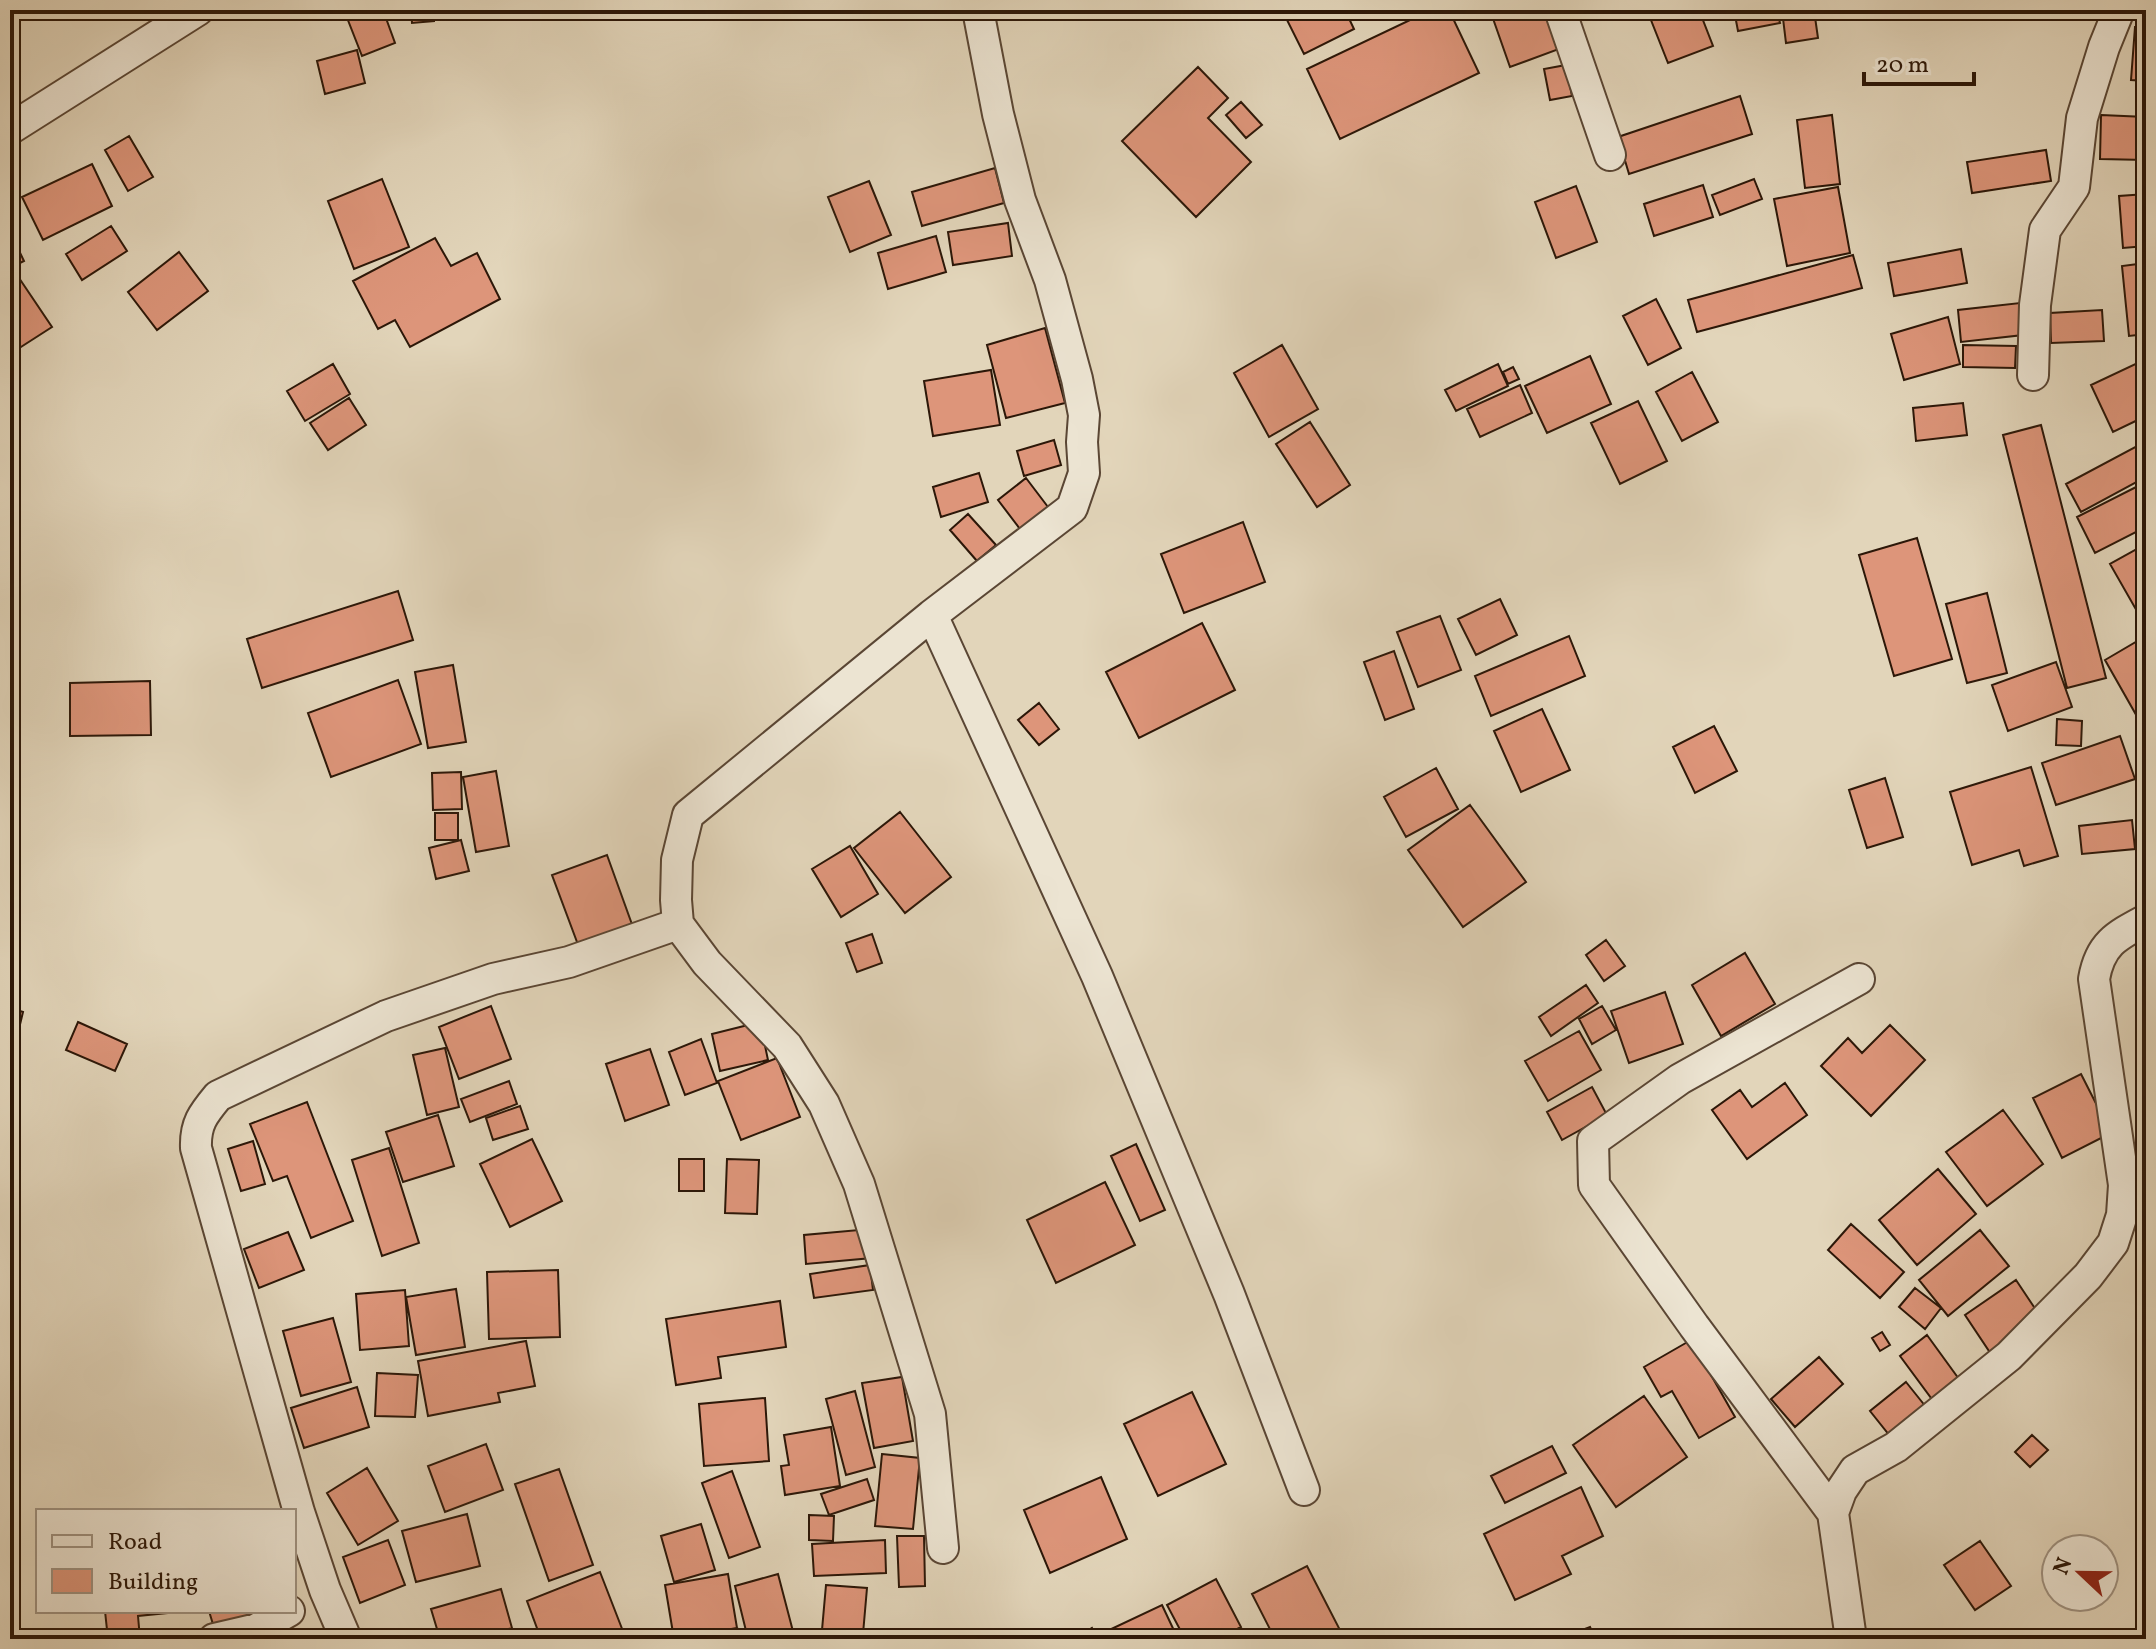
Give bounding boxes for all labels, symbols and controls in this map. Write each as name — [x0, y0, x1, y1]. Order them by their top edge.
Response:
scale bar — [1864, 36, 1974, 86]
text: 20 m — [1876, 49, 1929, 83]
legend — [36, 1509, 296, 1613]
text: Road — [108, 1526, 162, 1560]
north arrow — [2040, 1533, 2120, 1613]
text: N — [2046, 1553, 2081, 1580]
text: Building — [108, 1566, 198, 1600]

